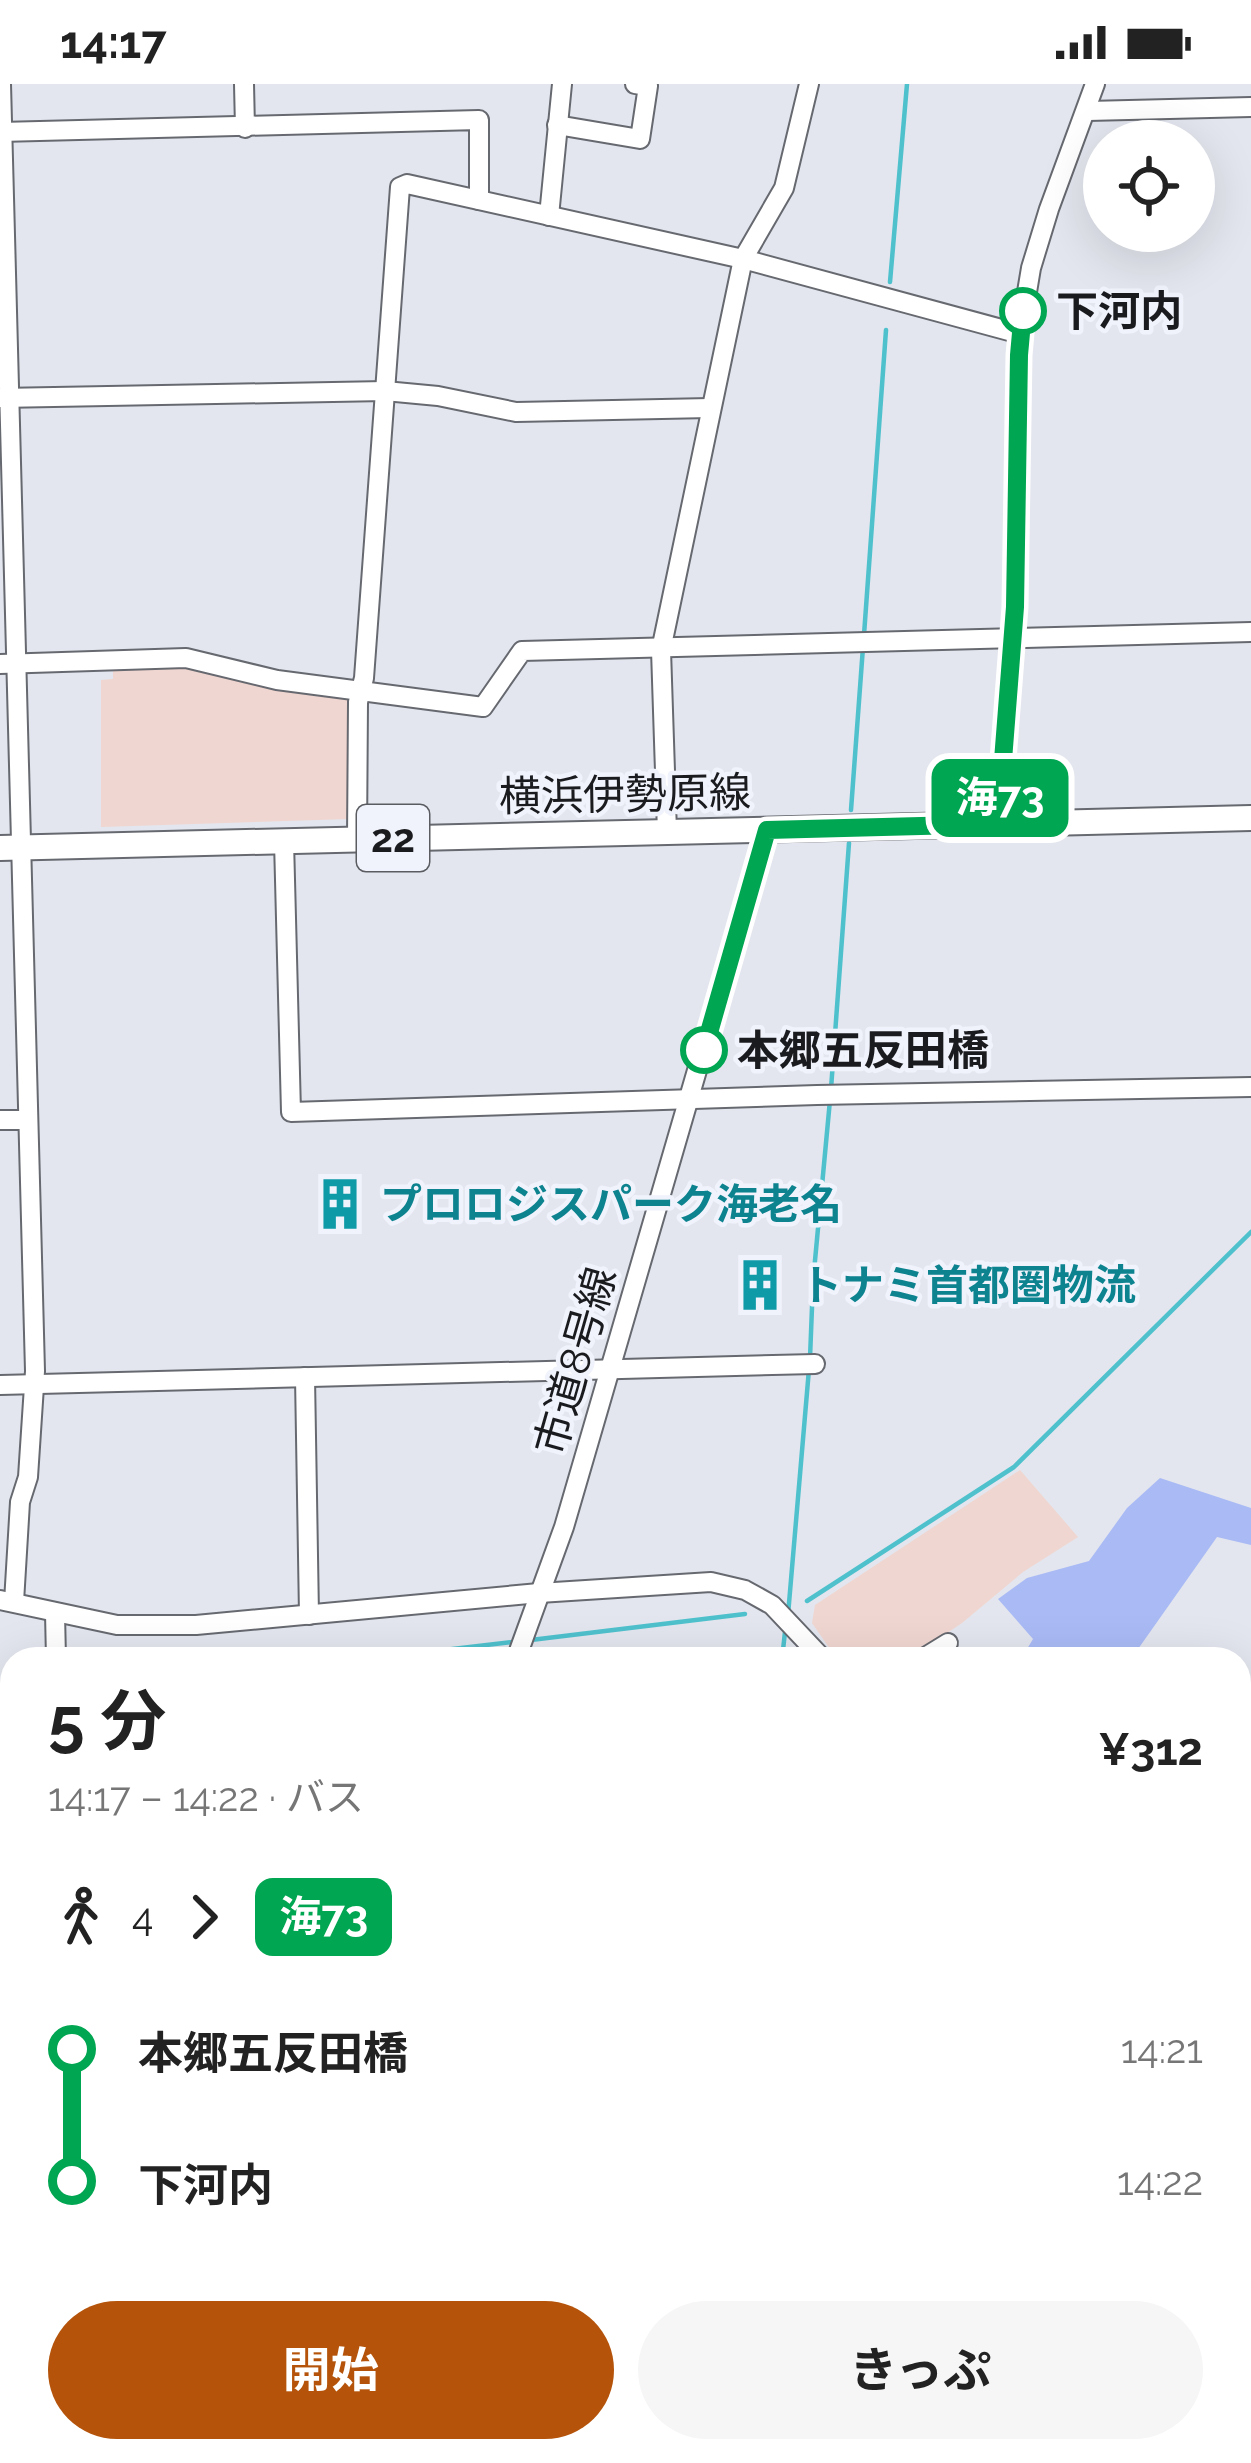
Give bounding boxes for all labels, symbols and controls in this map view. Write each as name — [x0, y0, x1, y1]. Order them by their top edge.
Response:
text: 14:17 — [60, 16, 167, 69]
map controls — [1083, 120, 1215, 252]
button: locate — [1083, 120, 1215, 252]
place label: 下河内 — [1056, 287, 1182, 336]
marker: 下河内 — [1001, 289, 1045, 333]
line badge: 海73 — [931, 759, 1069, 837]
street label: 横浜伊勢原線 — [499, 768, 751, 821]
text: 海73 — [956, 773, 1045, 822]
road number: 22 — [357, 805, 429, 871]
place label: 本郷五反田橋 — [737, 1026, 989, 1075]
marker: 本郷五反田橋 — [682, 1028, 726, 1072]
building icon: プロロジスパーク海老名 — [311, 1175, 369, 1233]
place label: プロロジスパーク海老名 — [380, 1180, 842, 1229]
building icon: トナミ首都圏物流 — [731, 1256, 789, 1314]
place label: トナミ首都圏物流 — [800, 1261, 1136, 1310]
street label: 市道8号線 — [525, 1262, 626, 1461]
text: 5 分 — [48, 1682, 166, 1759]
text: ¥312 — [1098, 1723, 1203, 1776]
text: 14:17 – 14:22 · バス — [48, 1774, 364, 1820]
icon: walk — [48, 1884, 114, 1950]
icon: forward — [171, 1884, 237, 1950]
text: 海73 — [279, 1892, 368, 1941]
text: 4 — [132, 1894, 153, 1940]
text: 14:21 — [1121, 2026, 1203, 2072]
text: 本郷五反田橋 — [138, 2027, 408, 2080]
text: 14:22 — [1117, 2158, 1203, 2204]
text: 下河内 — [138, 2159, 273, 2212]
button: 開始 — [48, 2301, 614, 2439]
button: きっぷ — [638, 2301, 1203, 2439]

